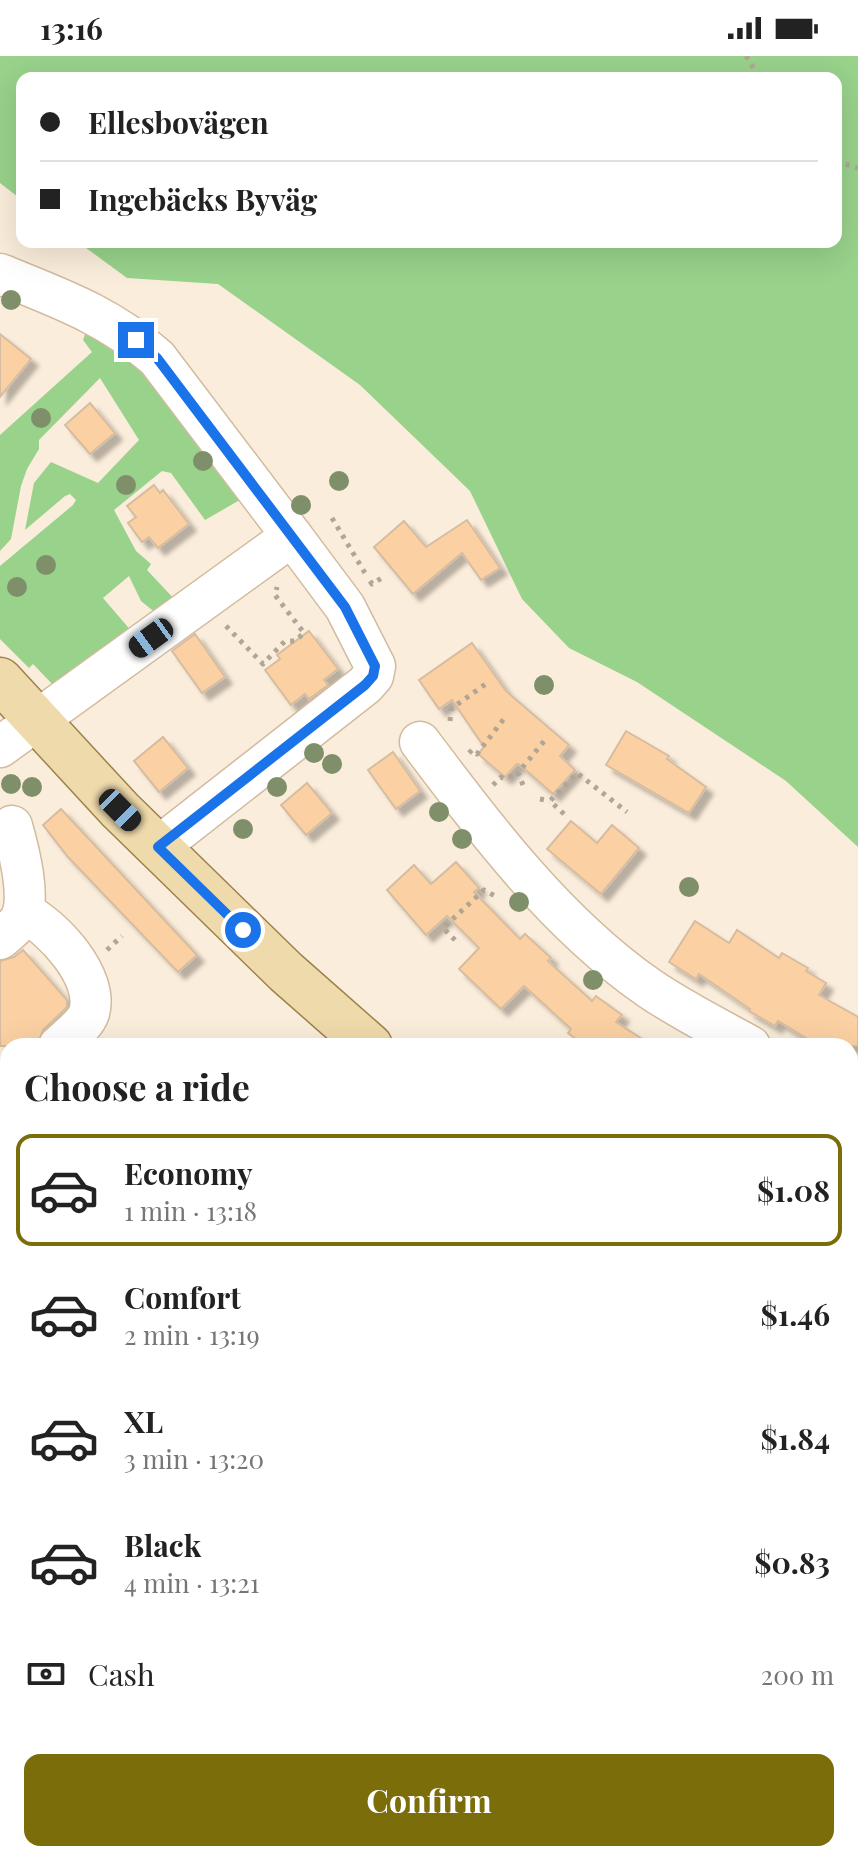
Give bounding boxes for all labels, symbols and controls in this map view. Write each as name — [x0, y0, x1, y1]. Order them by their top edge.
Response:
text: 13:16 — [40, 8, 103, 48]
text: Ellesbovägen — [88, 102, 269, 142]
text: Ingebäcks Byväg — [88, 179, 317, 219]
route end — [118, 322, 154, 358]
car — [125, 614, 177, 662]
car — [95, 785, 145, 835]
route start — [225, 912, 261, 948]
text: Choose a ride — [24, 1062, 250, 1110]
text: Economy — [124, 1153, 253, 1193]
icon: car — [28, 1154, 100, 1226]
text: $1.08 — [757, 1170, 830, 1210]
text: 1 min · 13:18 — [124, 1193, 257, 1228]
text: Comfort — [124, 1277, 241, 1317]
icon: car — [28, 1278, 100, 1350]
text: $1.46 — [761, 1294, 830, 1334]
text: 2 min · 13:19 — [124, 1317, 260, 1352]
text: XL — [124, 1401, 163, 1441]
icon: car — [28, 1402, 100, 1474]
text: $1.84 — [761, 1418, 830, 1458]
text: 3 min · 13:20 — [124, 1441, 264, 1476]
text: Black — [124, 1525, 201, 1565]
icon: car — [28, 1526, 100, 1598]
text: $0.83 — [754, 1542, 830, 1582]
text: 4 min · 13:21 — [124, 1565, 259, 1600]
icon: cash — [24, 1652, 68, 1696]
text: Cash — [88, 1654, 155, 1694]
text: 200 m — [761, 1657, 834, 1692]
button: Confirm — [24, 1754, 834, 1846]

